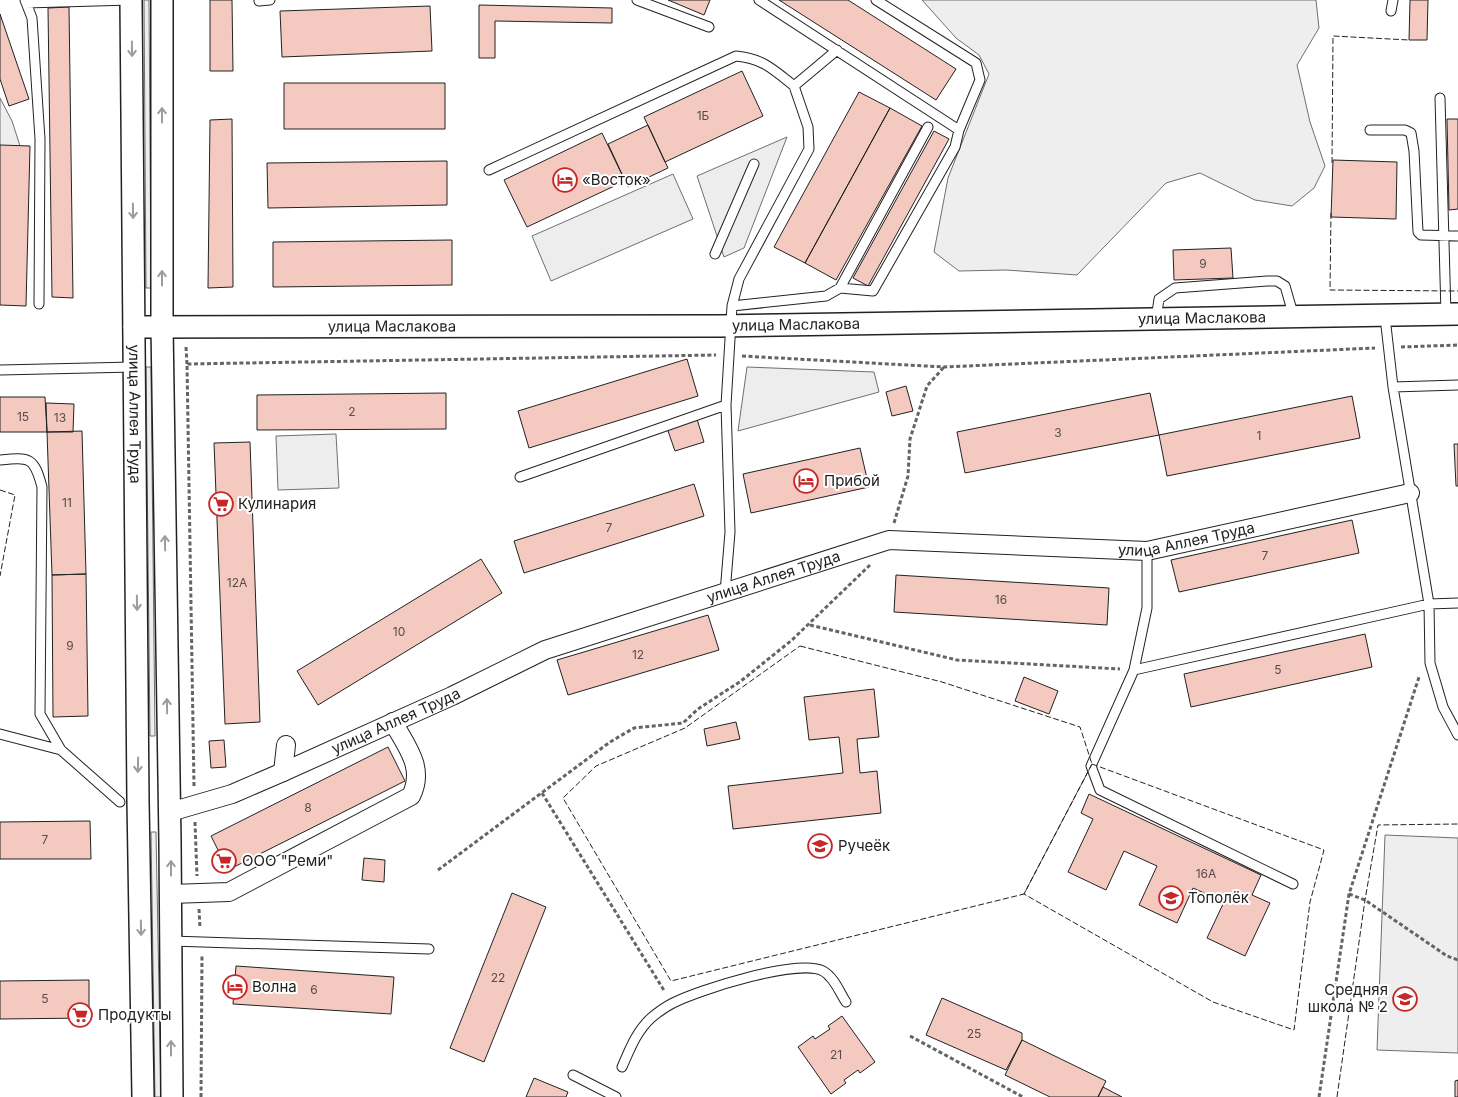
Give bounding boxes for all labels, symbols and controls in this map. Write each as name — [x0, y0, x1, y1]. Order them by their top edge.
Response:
one-way arrow — [127, 40, 137, 56]
one-way arrow — [157, 107, 167, 124]
house number: 1Б — [697, 108, 710, 123]
hotel icon: «Восток» — [552, 167, 578, 193]
place label: «Восток» — [582, 170, 651, 189]
one-way arrow — [128, 202, 138, 219]
house number: 9 — [1199, 256, 1207, 271]
one-way arrow — [157, 270, 167, 286]
street label: улица Маслакова — [1138, 307, 1266, 328]
street label: улица Маслакова — [732, 314, 860, 335]
street label: улица Маслакова — [328, 316, 456, 336]
street label: улица Аллея Труда — [125, 344, 145, 484]
house number: 2 — [348, 404, 356, 419]
house number: 15 — [17, 409, 29, 424]
house number: 13 — [54, 410, 66, 425]
house number: 3 — [1054, 425, 1062, 440]
house number: 1 — [1257, 428, 1261, 443]
hotel icon: Прибой — [793, 468, 819, 494]
place label: Прибой — [824, 471, 880, 490]
supermarket icon: Кулинария — [208, 491, 234, 517]
place label: Кулинария — [238, 494, 316, 513]
house number: 11 — [62, 495, 72, 510]
street label: улица Аллея Труда — [1117, 518, 1256, 561]
house number: 7 — [606, 520, 613, 535]
one-way arrow — [160, 536, 170, 552]
street label: улица Аллея Труда — [704, 546, 842, 607]
house number: 7 — [1262, 548, 1269, 563]
house number: 12А — [227, 575, 247, 590]
house number: 16 — [995, 592, 1007, 607]
one-way arrow — [132, 594, 142, 611]
house number: 10 — [393, 624, 405, 639]
house number: 9 — [66, 638, 74, 653]
house number: 12 — [632, 647, 644, 662]
house number: 5 — [1274, 662, 1282, 677]
street label: улица Аллея Труда — [328, 683, 463, 758]
one-way arrow — [162, 698, 172, 714]
one-way arrow — [133, 757, 143, 773]
house number: 8 — [304, 800, 312, 815]
house number: 7 — [42, 832, 49, 847]
school or university icon: Ручеёк — [807, 833, 833, 859]
place label: Ручеёк — [838, 836, 890, 855]
supermarket icon: ООО "Реми" — [211, 848, 237, 874]
place label: ООО "Реми" — [242, 851, 333, 870]
one-way arrow — [166, 861, 176, 877]
house number: 16А — [1196, 866, 1216, 881]
school or university icon: Тополёк — [1158, 885, 1184, 911]
place label: Тополёк — [1188, 888, 1249, 907]
one-way arrow — [136, 920, 145, 936]
house number: 22 — [491, 970, 505, 985]
hotel icon: Волна — [222, 974, 248, 1000]
place label: Волна — [252, 977, 297, 996]
place label: Средняя школа № 2 — [1308, 980, 1388, 1016]
house number: 6 — [310, 982, 318, 997]
school or university icon: Средняя школа № 2 — [1392, 986, 1418, 1012]
house number: 5 — [41, 991, 49, 1006]
supermarket icon: Продукты — [67, 1002, 93, 1028]
place label: Продукты — [98, 1005, 172, 1024]
house number: 25 — [967, 1026, 981, 1041]
one-way arrow — [166, 1041, 176, 1057]
house number: 21 — [830, 1047, 842, 1062]

